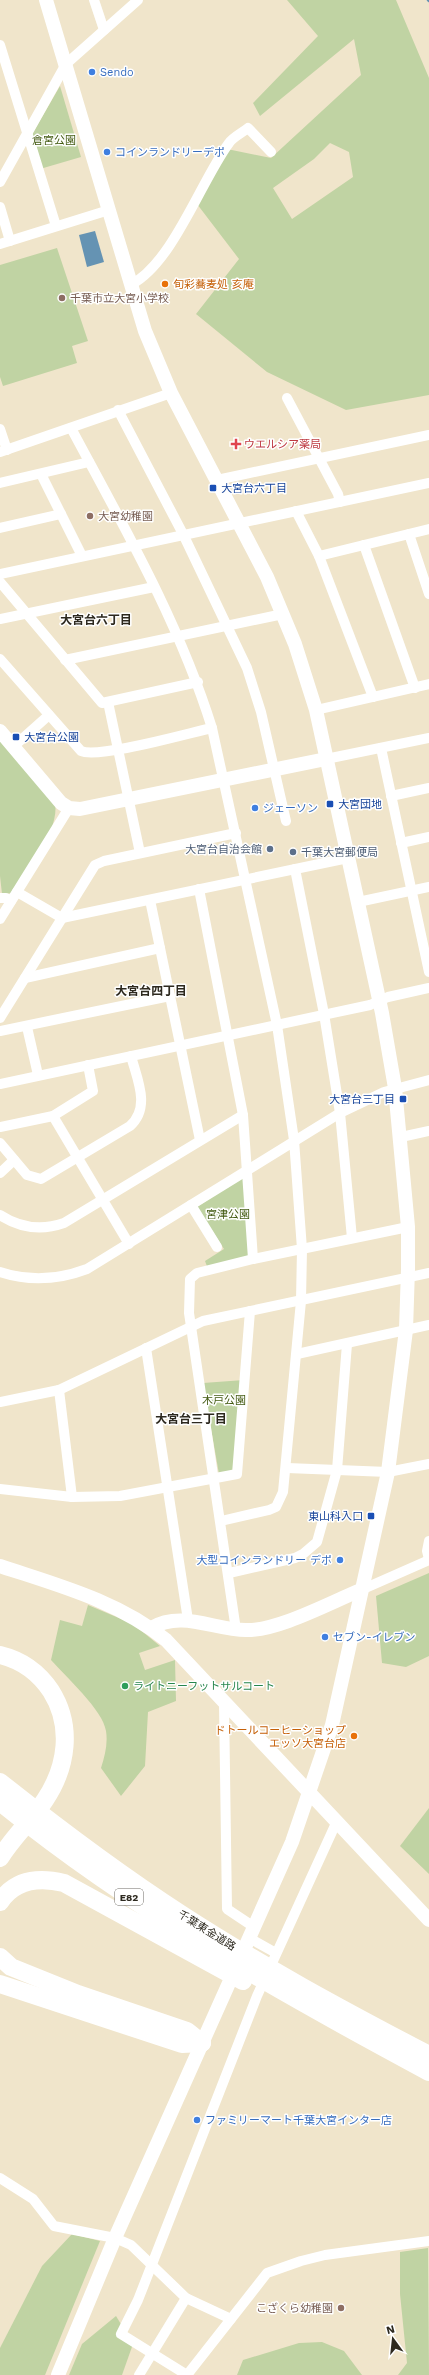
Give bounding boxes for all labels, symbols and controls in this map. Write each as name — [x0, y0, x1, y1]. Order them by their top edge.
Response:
place label: Sendo — [100, 66, 134, 79]
marker: Sendo — [87, 67, 97, 77]
park label: 倉宮公園 — [32, 134, 76, 147]
place label: コインランドリーデポ — [115, 146, 225, 159]
marker: コインランドリーデポ — [102, 147, 112, 157]
place label: 旬彩蕎麦処 亥庵 — [173, 278, 254, 291]
marker: 旬彩蕎麦処 亥庵 — [160, 279, 170, 289]
place label: 千葉市立大宮小学校 — [70, 292, 169, 305]
marker: 千葉市立大宮小学校 — [57, 293, 67, 303]
place label: ウエルシア薬局 — [244, 438, 321, 451]
marker: ウエルシア薬局 — [231, 439, 241, 449]
place label: 大宮台六丁目 — [221, 482, 287, 495]
marker: 大宮台六丁目 — [208, 483, 218, 493]
place label: 大宮幼稚園 — [98, 510, 153, 523]
marker: 大宮幼稚園 — [85, 511, 95, 521]
district label: 大宮台六丁目 — [60, 613, 132, 627]
place label: 大宮台公園 — [24, 731, 79, 744]
marker: 大宮台公園 — [11, 732, 21, 742]
place label: 大宮団地 — [338, 798, 382, 811]
marker: 大宮団地 — [325, 799, 335, 809]
place label: ジェーソン — [263, 802, 318, 815]
marker: ジェーソン — [250, 803, 260, 813]
place label: 大宮台自治会館 — [185, 843, 262, 856]
marker: 大宮台自治会館 — [265, 844, 275, 854]
place label: 千葉大宮郵便局 — [301, 846, 378, 859]
marker: 千葉大宮郵便局 — [288, 847, 298, 857]
district label: 大宮台四丁目 — [115, 984, 187, 998]
place label: 大宮台三丁目 — [329, 1093, 395, 1106]
marker: 大宮台三丁目 — [398, 1094, 408, 1104]
park label: 宮津公園 — [206, 1208, 250, 1221]
park label: 木戸公園 — [202, 1394, 246, 1407]
district label: 大宮台三丁目 — [155, 1412, 227, 1426]
place label: 東山科入口 — [308, 1510, 363, 1523]
marker: 東山科入口 — [366, 1511, 376, 1521]
place label: 大型コインランドリー デポ — [196, 1554, 332, 1567]
marker: 大型コインランドリー デポ — [335, 1555, 345, 1565]
place label: セブン-イレブン — [333, 1631, 416, 1644]
marker: セブン-イレブン — [320, 1632, 330, 1642]
place label: ライトニーフットサルコート — [133, 1680, 275, 1693]
marker: ライトニーフットサルコート — [120, 1681, 130, 1691]
place label: ドトールコーヒーショップ エッソ大宮台店 — [214, 1724, 346, 1750]
marker: ドトールコーヒーショップ エッソ大宮台店 — [349, 1731, 359, 1741]
road number: E82 — [115, 1889, 143, 1905]
street label: 千葉東金道路 — [175, 1907, 238, 1953]
place label: ファミリーマート千葉大宮インター店 — [205, 2114, 392, 2127]
marker: ファミリーマート千葉大宮インター店 — [192, 2115, 202, 2125]
place label: こざくら幼稚園 — [256, 2302, 333, 2315]
marker: こざくら幼稚園 — [336, 2303, 346, 2313]
north arrow — [373, 2319, 413, 2359]
text: N — [385, 2322, 396, 2337]

